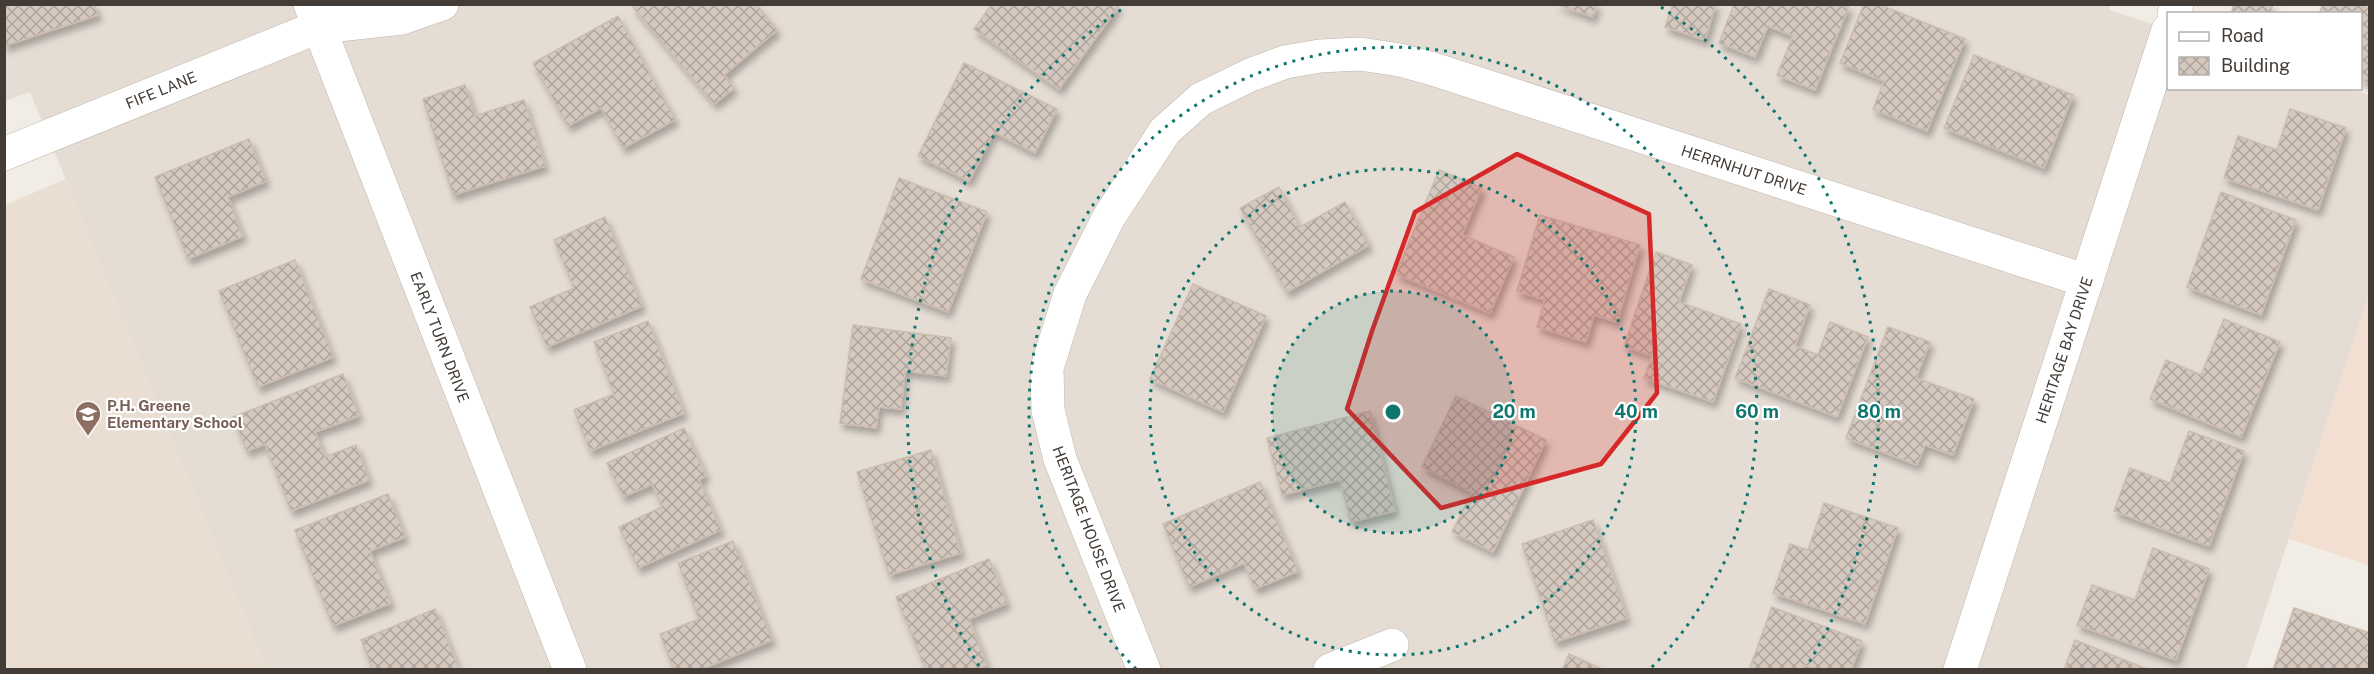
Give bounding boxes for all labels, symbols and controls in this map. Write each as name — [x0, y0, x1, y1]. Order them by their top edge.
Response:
legend — [2167, 12, 2362, 90]
text: Road — [2221, 25, 2264, 46]
text: Building — [2221, 55, 2290, 76]
street label: FIFE LANE — [123, 68, 199, 112]
street label: HERRNHUT DRIVE — [1679, 142, 1809, 198]
street label: EARLY TURN DRIVE — [407, 269, 473, 405]
street label: HERITAGE BAY DRIVE — [2032, 275, 2096, 425]
place label: P.H. Greene Elementary School — [107, 397, 243, 431]
school or university icon: P.H. Greene Elementary School — [73, 399, 103, 437]
text: 20 m — [1492, 401, 1536, 422]
text: 40 m — [1614, 401, 1658, 422]
text: 60 m — [1735, 401, 1779, 422]
text: 80 m — [1857, 401, 1901, 422]
centre of rings — [1383, 402, 1403, 422]
street label: HERITAGE HOUSE DRIVE — [1049, 443, 1129, 615]

